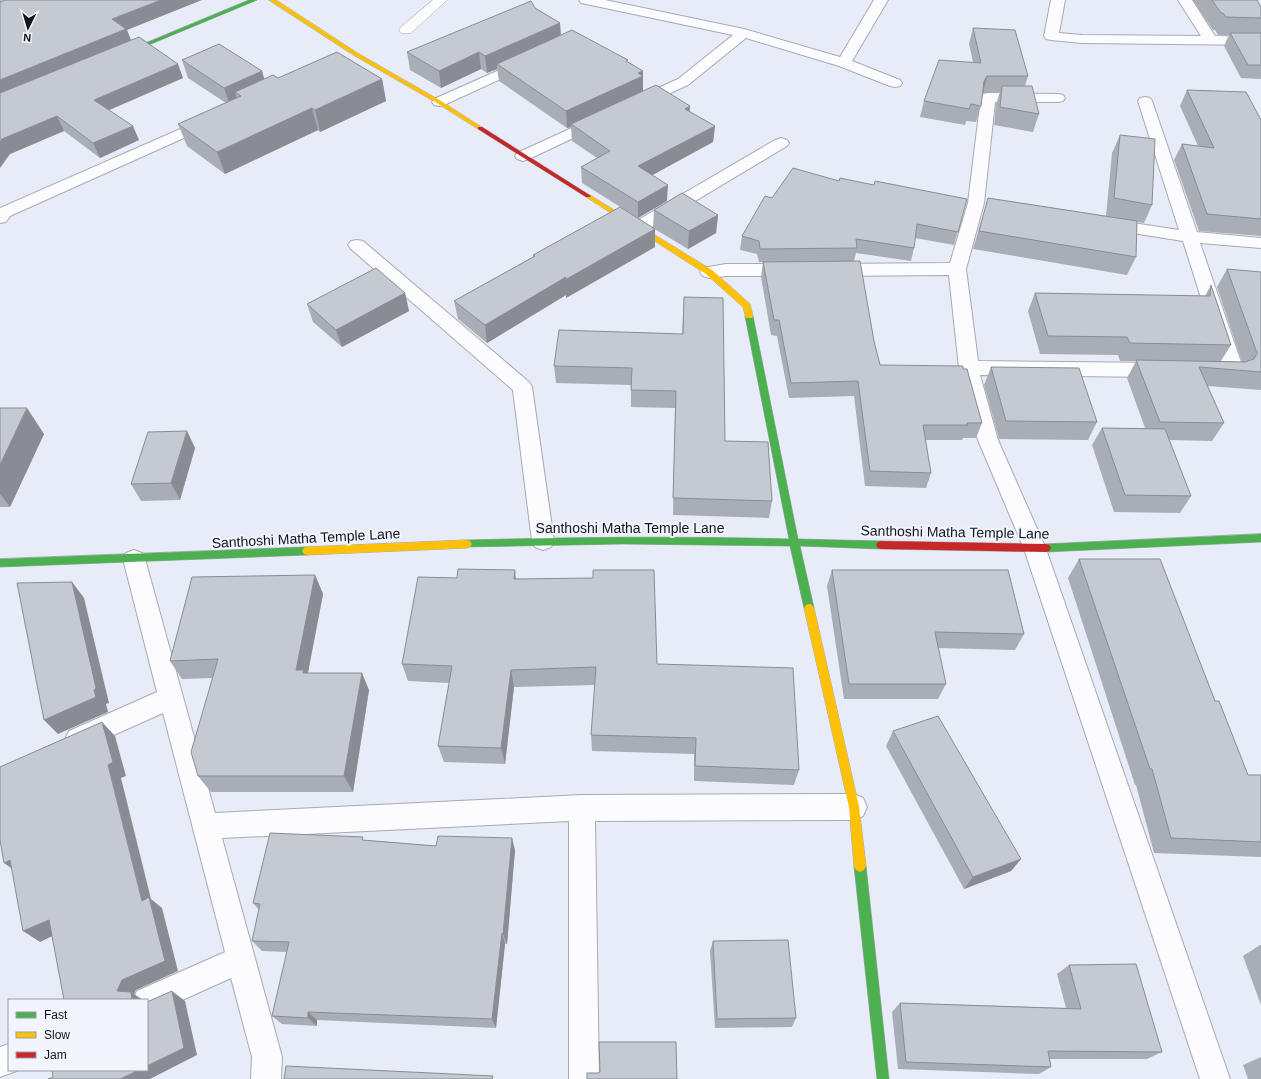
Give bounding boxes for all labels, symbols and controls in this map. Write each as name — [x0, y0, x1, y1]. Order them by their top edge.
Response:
north arrow — [8, 8, 48, 48]
text: N — [23, 32, 32, 44]
street label: Santhoshi Matha Temple Lane — [536, 520, 725, 536]
street label: Santhoshi Matha Temple Lane — [860, 522, 1050, 542]
street label: Santhoshi Matha Temple Lane — [211, 525, 401, 551]
legend — [8, 999, 148, 1071]
text: Fast — [44, 1008, 68, 1022]
text: Slow — [44, 1028, 70, 1042]
text: Jam — [44, 1048, 67, 1062]

